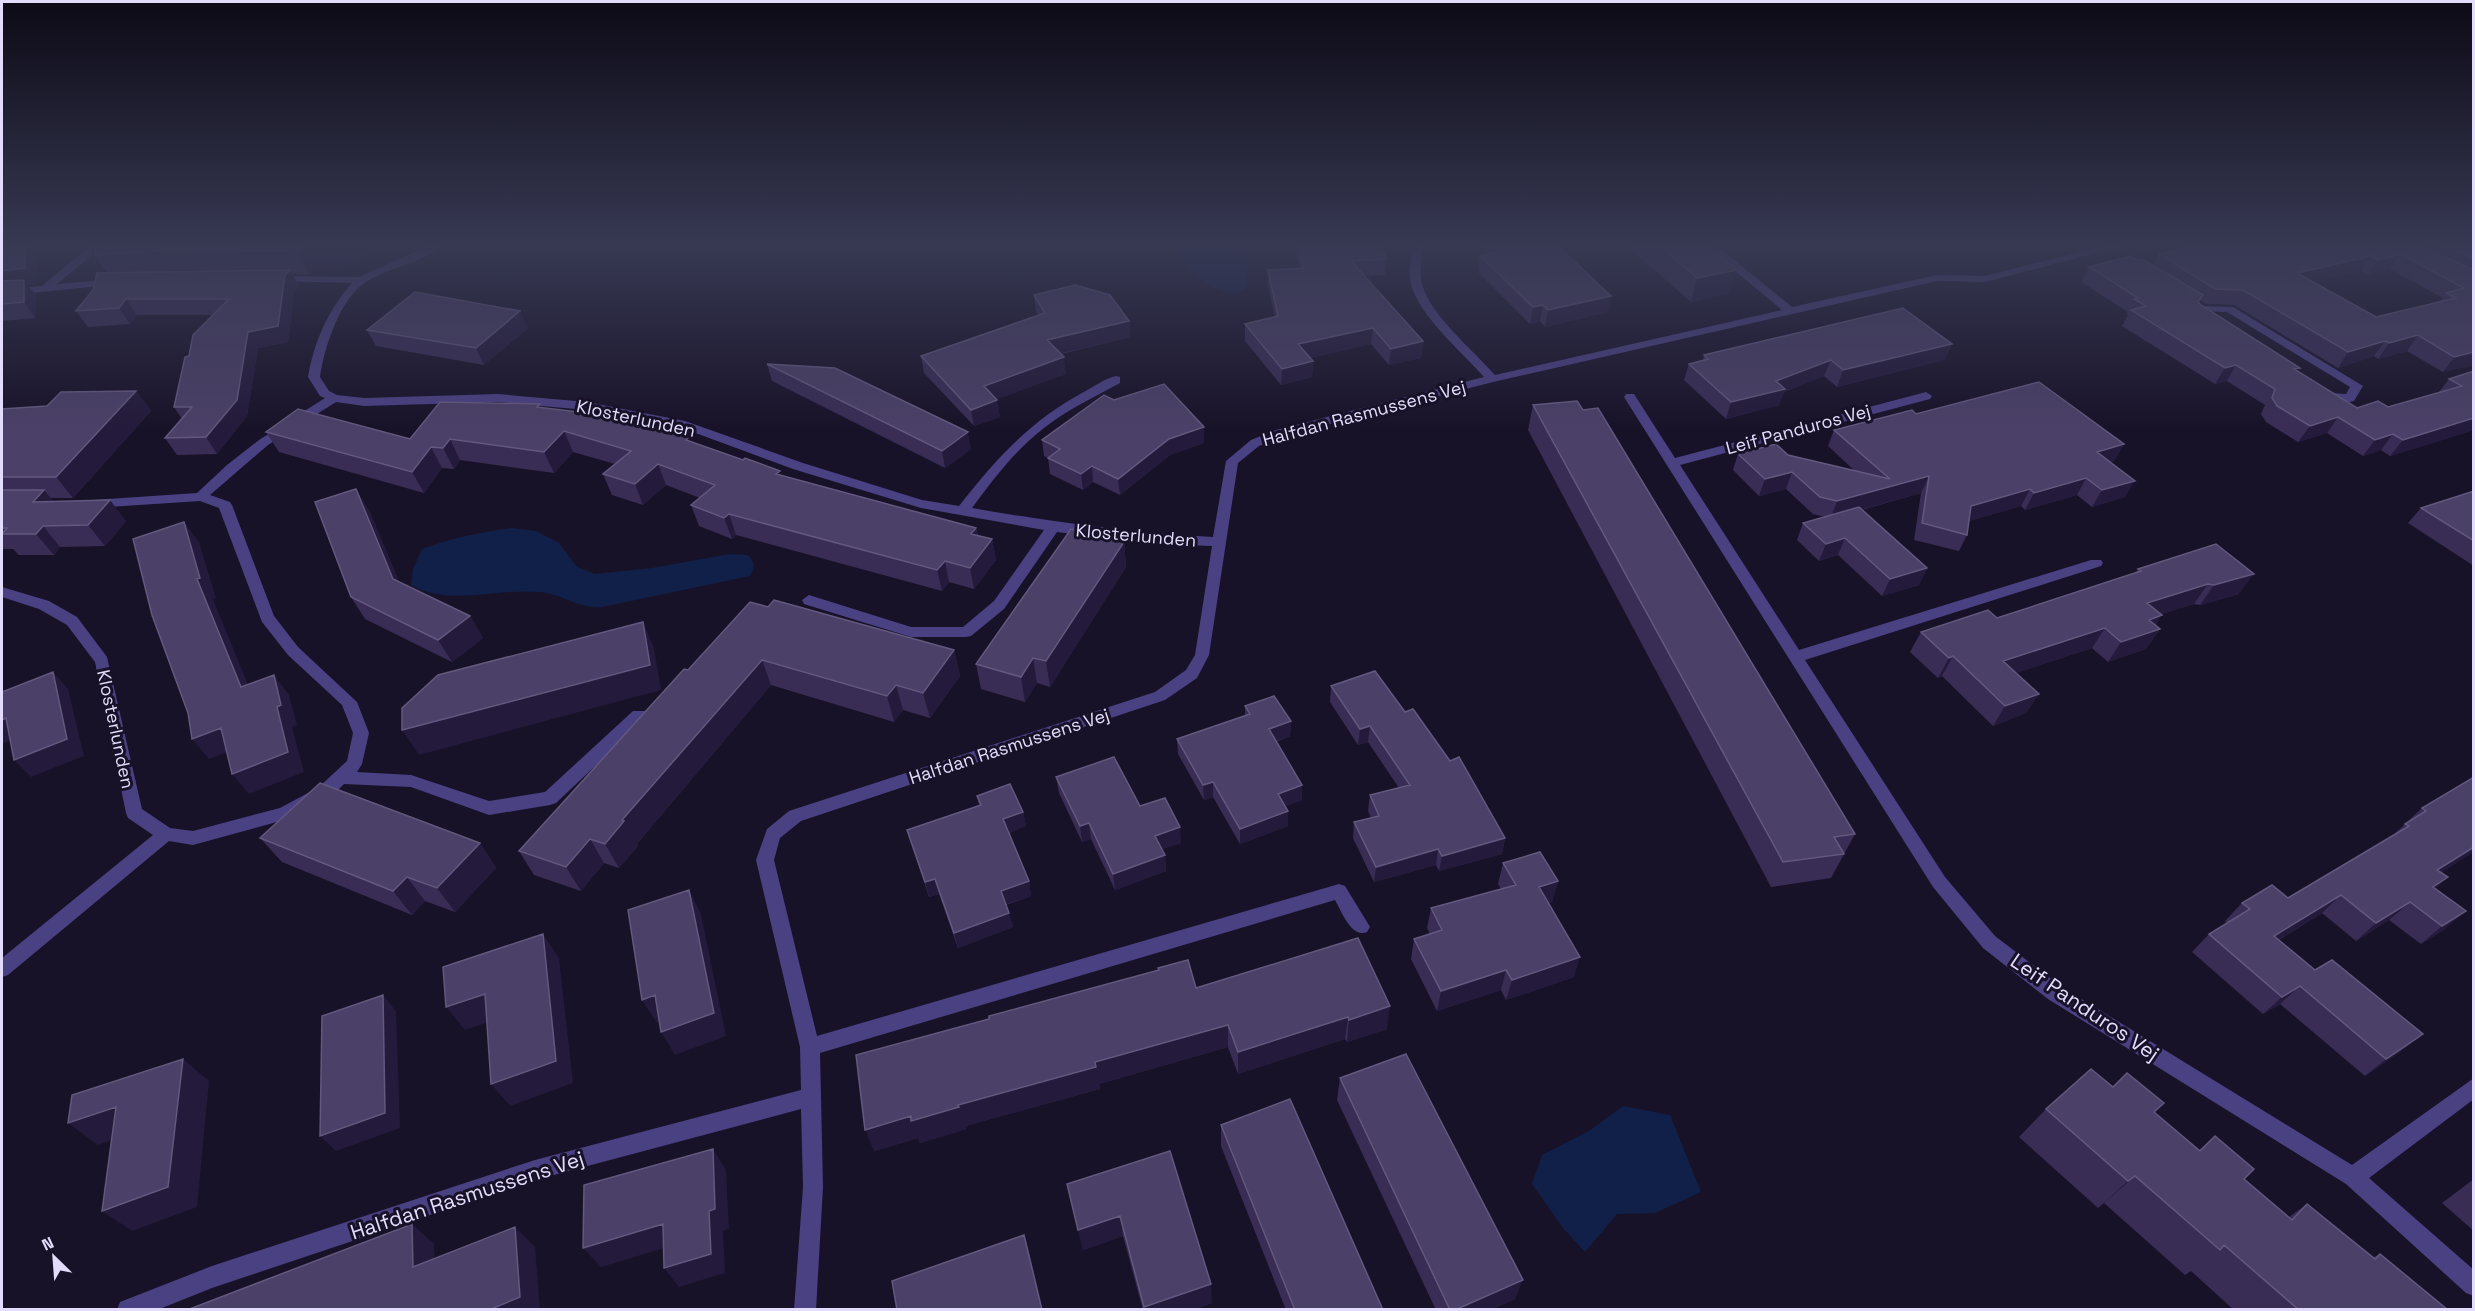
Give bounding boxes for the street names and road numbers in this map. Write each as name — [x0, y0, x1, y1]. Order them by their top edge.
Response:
street label: Halfdan Rasmussens Vej — [1260, 375, 1468, 451]
street label: Klosterlunden — [574, 394, 698, 442]
street label: Leif Panduros Vej — [1723, 399, 1873, 459]
street label: Klosterlunden — [1075, 518, 1197, 552]
street label: Klosterlunden — [92, 667, 140, 791]
street label: Halfdan Rasmussens Vej — [906, 703, 1112, 789]
street label: Leif Panduros Vej — [2005, 947, 2165, 1067]
street label: Halfdan Rasmussens Vej — [347, 1144, 587, 1246]

